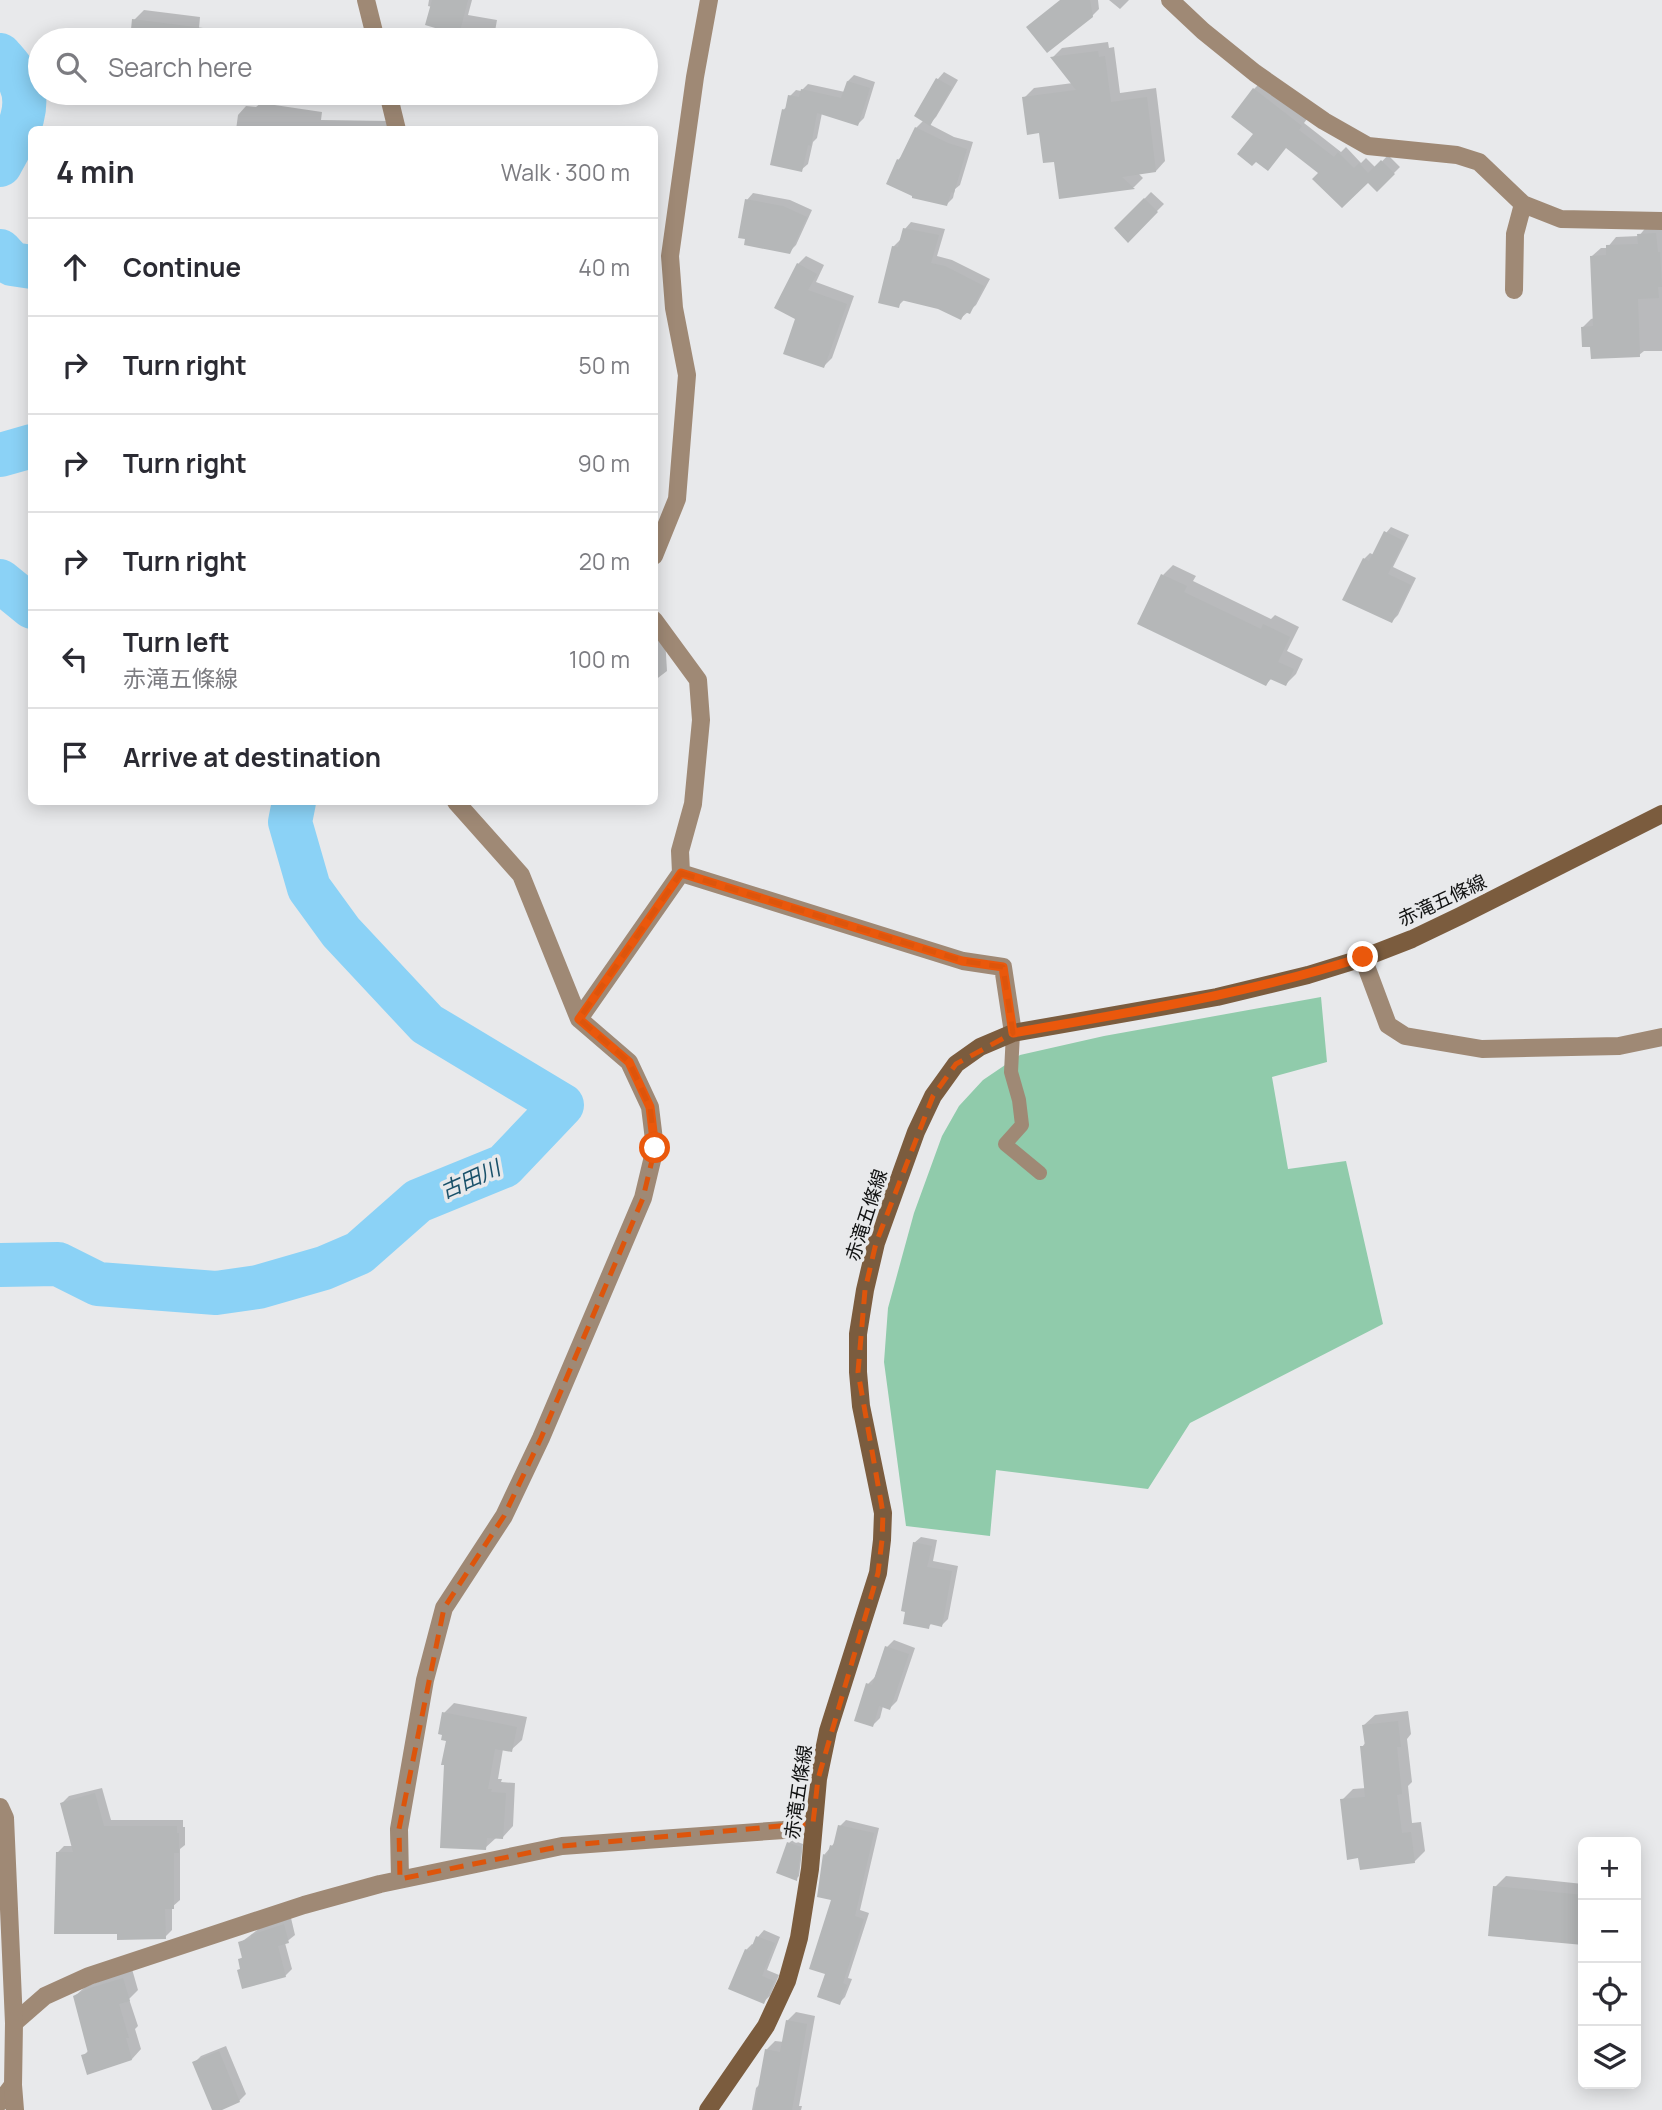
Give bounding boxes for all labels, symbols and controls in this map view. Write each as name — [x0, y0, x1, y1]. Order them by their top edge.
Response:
search box — [28, 28, 658, 105]
icon: search — [52, 48, 90, 86]
text: Search here — [108, 49, 253, 85]
text: 4 min — [56, 151, 134, 192]
text: Walk · 300 m — [501, 156, 630, 188]
icon: ahead — [56, 248, 94, 286]
text: Continue — [123, 249, 241, 285]
text: 40 m — [578, 251, 630, 283]
icon: right — [56, 346, 94, 384]
text: Turn right — [123, 347, 247, 383]
text: 50 m — [579, 349, 630, 381]
icon: right — [56, 444, 94, 482]
text: Turn right — [123, 445, 247, 481]
text: 90 m — [578, 447, 630, 479]
icon: right — [56, 542, 94, 580]
text: Turn right — [123, 543, 247, 579]
text: 20 m — [579, 545, 630, 577]
text: Turn left — [123, 624, 230, 660]
icon: left — [56, 640, 94, 678]
text: 100 m — [569, 643, 630, 675]
text: 赤滝五條線 — [123, 662, 238, 694]
icon: arrive — [56, 738, 94, 776]
text: Arrive at destination — [123, 739, 381, 775]
street label: 赤滝五條線 — [1393, 868, 1491, 932]
route end — [1347, 941, 1378, 972]
route start — [639, 1132, 670, 1163]
water label: 古田川 — [436, 1153, 506, 1205]
street label: 赤滝五條線 — [839, 1166, 893, 1264]
street label: 赤滝五條線 — [779, 1743, 817, 1841]
map controls — [1578, 1837, 1641, 2089]
button: + — [1578, 1837, 1641, 1900]
button: − — [1578, 1900, 1641, 1963]
button: locate — [1578, 1963, 1641, 2026]
button: layers — [1578, 2026, 1641, 2089]

